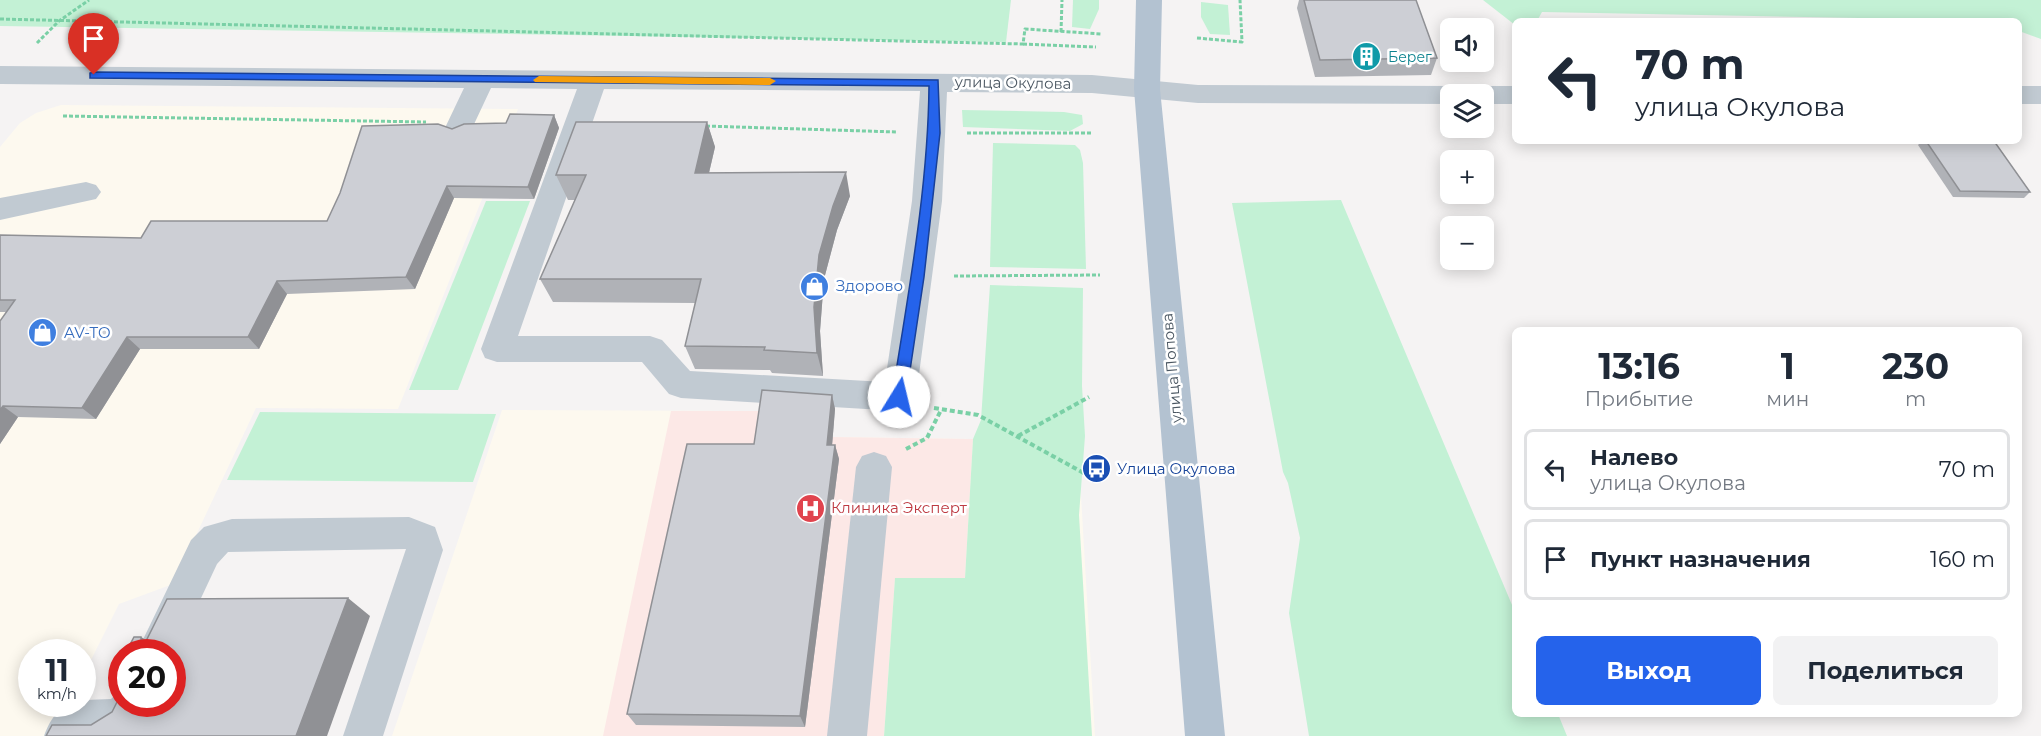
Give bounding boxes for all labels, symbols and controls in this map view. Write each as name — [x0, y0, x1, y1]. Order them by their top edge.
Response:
pin — [68, 13, 119, 75]
map controls — [1440, 18, 1494, 270]
button: sound — [1440, 18, 1494, 72]
icon: arrive — [77, 22, 110, 55]
text: 70 m — [1635, 38, 1745, 90]
building icon: Берег — [1351, 41, 1383, 73]
icon: left — [1536, 42, 1614, 120]
place label: Берег — [1388, 48, 1432, 66]
street label: улица Окулова — [953, 72, 1072, 93]
button: layers — [1440, 84, 1494, 138]
text: улица Окулова — [1635, 90, 1845, 123]
button: + — [1440, 150, 1494, 204]
button: − — [1440, 216, 1494, 270]
shop icon: Здорово — [799, 270, 831, 302]
place label: Здорово — [836, 276, 903, 295]
street label: улица Попова — [1157, 312, 1186, 425]
shop icon: AV-TO — [27, 317, 59, 349]
place label: AV-TO — [64, 323, 111, 342]
text: 13:16 — [1598, 344, 1680, 388]
text: 1 — [1781, 344, 1795, 388]
text: 230 — [1882, 344, 1949, 388]
position arrow — [867, 365, 931, 429]
text: Прибытие — [1585, 387, 1693, 411]
text: мин — [1766, 387, 1809, 411]
text: m — [1905, 387, 1926, 411]
text: Налево — [1590, 444, 1678, 471]
bus stop icon: Улица Окулова — [1080, 453, 1112, 485]
icon: left — [1539, 453, 1572, 486]
text: 70 m — [1939, 456, 1995, 483]
place label: Улица Окулова — [1117, 459, 1236, 478]
text: улица Окулова — [1590, 471, 1746, 495]
hospital icon: Клиника Эксперт — [794, 492, 826, 524]
place label: Клиника Эксперт — [831, 498, 968, 517]
icon: arrive — [1539, 543, 1572, 576]
text: Пункт назначения — [1590, 546, 1811, 573]
text: 160 m — [1930, 546, 1995, 573]
button: Выход — [1536, 636, 1761, 705]
button: Поделиться — [1773, 636, 1998, 705]
speed limit sign: 20 — [108, 639, 186, 717]
text: 11 — [45, 652, 69, 689]
text: km/h — [37, 684, 77, 703]

